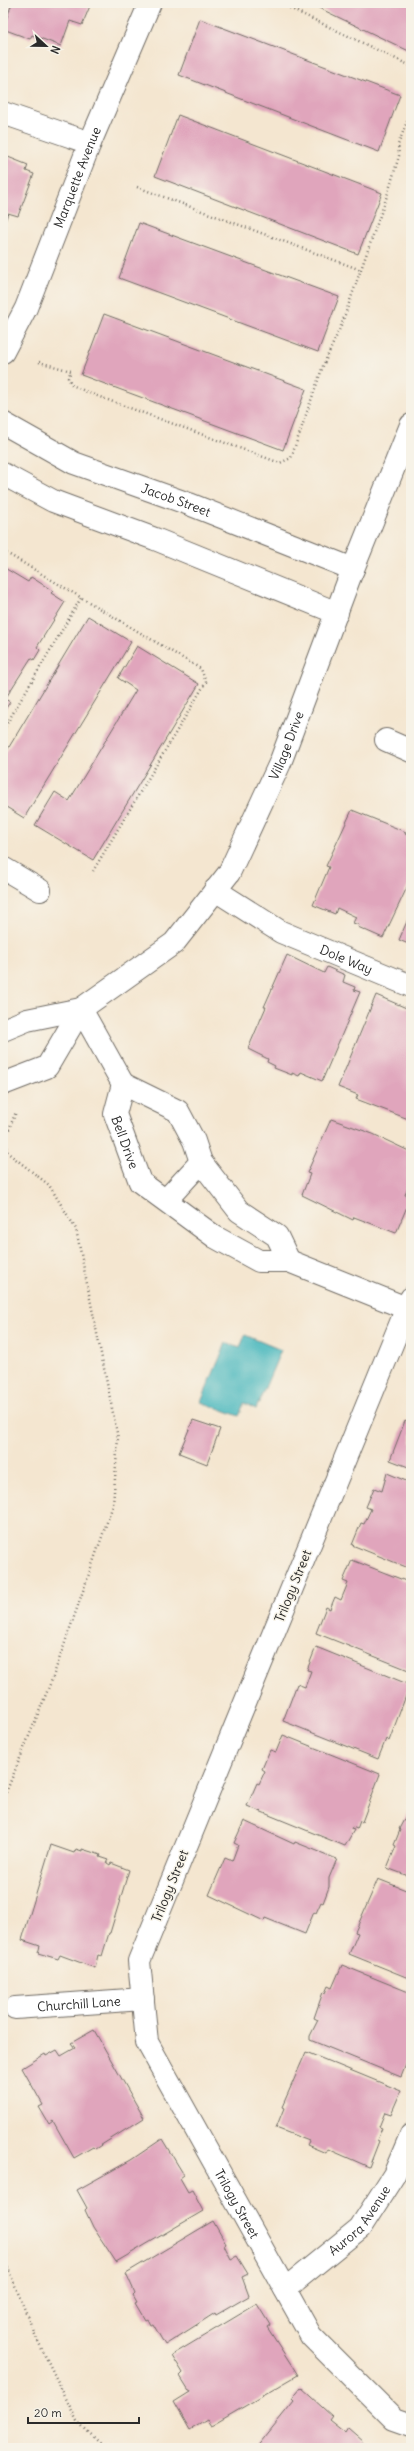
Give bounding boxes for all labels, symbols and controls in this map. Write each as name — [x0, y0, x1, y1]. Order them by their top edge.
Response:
north arrow — [26, 26, 66, 66]
text: N — [47, 44, 63, 56]
street label: Marquette Avenue — [49, 124, 104, 230]
street label: Jacob Street — [139, 479, 214, 521]
street label: Village Drive — [265, 709, 307, 783]
street label: Dole Way — [317, 941, 375, 978]
street label: Bell Drive — [108, 1113, 143, 1171]
street label: Trilogy Street — [271, 1547, 315, 1625]
street label: Trilogy Street — [148, 1847, 192, 1925]
street label: Churchill Lane — [36, 1992, 121, 2015]
street label: Trilogy Street — [211, 2166, 264, 2242]
street label: Aurora Avenue — [325, 2182, 394, 2259]
scale bar — [28, 2399, 139, 2425]
text: 20 m — [34, 2405, 62, 2420]

